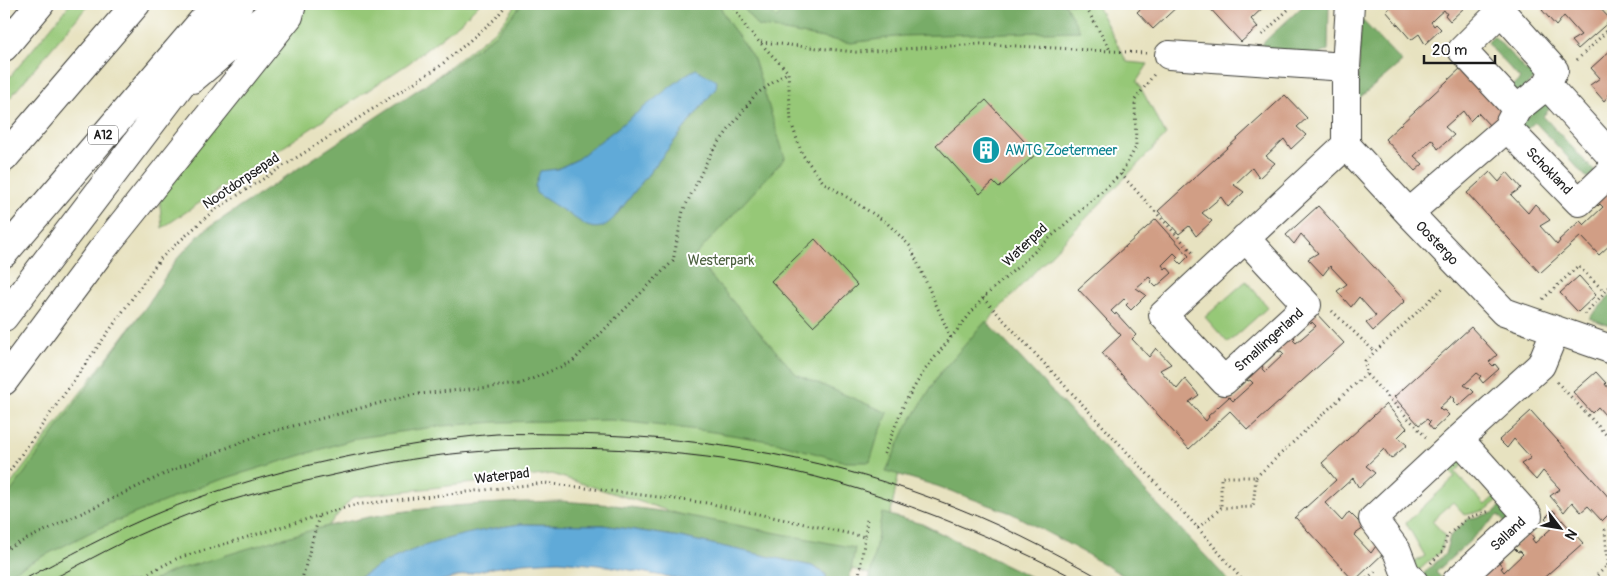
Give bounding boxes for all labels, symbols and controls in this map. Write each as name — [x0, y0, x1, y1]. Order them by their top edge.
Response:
scale bar — [1424, 32, 1496, 64]
text: 20 m — [1432, 41, 1467, 60]
road number: A12 — [88, 126, 118, 144]
building icon: AWTG Zoetermeer — [971, 135, 1001, 165]
place label: AWTG Zoetermeer — [1005, 142, 1117, 159]
street label: Schokland — [1522, 144, 1576, 198]
street label: Nootdorpsepad — [199, 149, 283, 213]
street label: Oostergo — [1412, 217, 1462, 269]
street label: Waterpad — [999, 220, 1051, 270]
park label: Westerpark — [688, 252, 754, 269]
street label: Smallingerland — [1231, 304, 1307, 375]
street label: Waterpad — [473, 464, 531, 488]
north arrow — [1534, 504, 1584, 554]
street label: Salland — [1487, 513, 1529, 555]
text: N — [1561, 526, 1580, 543]

